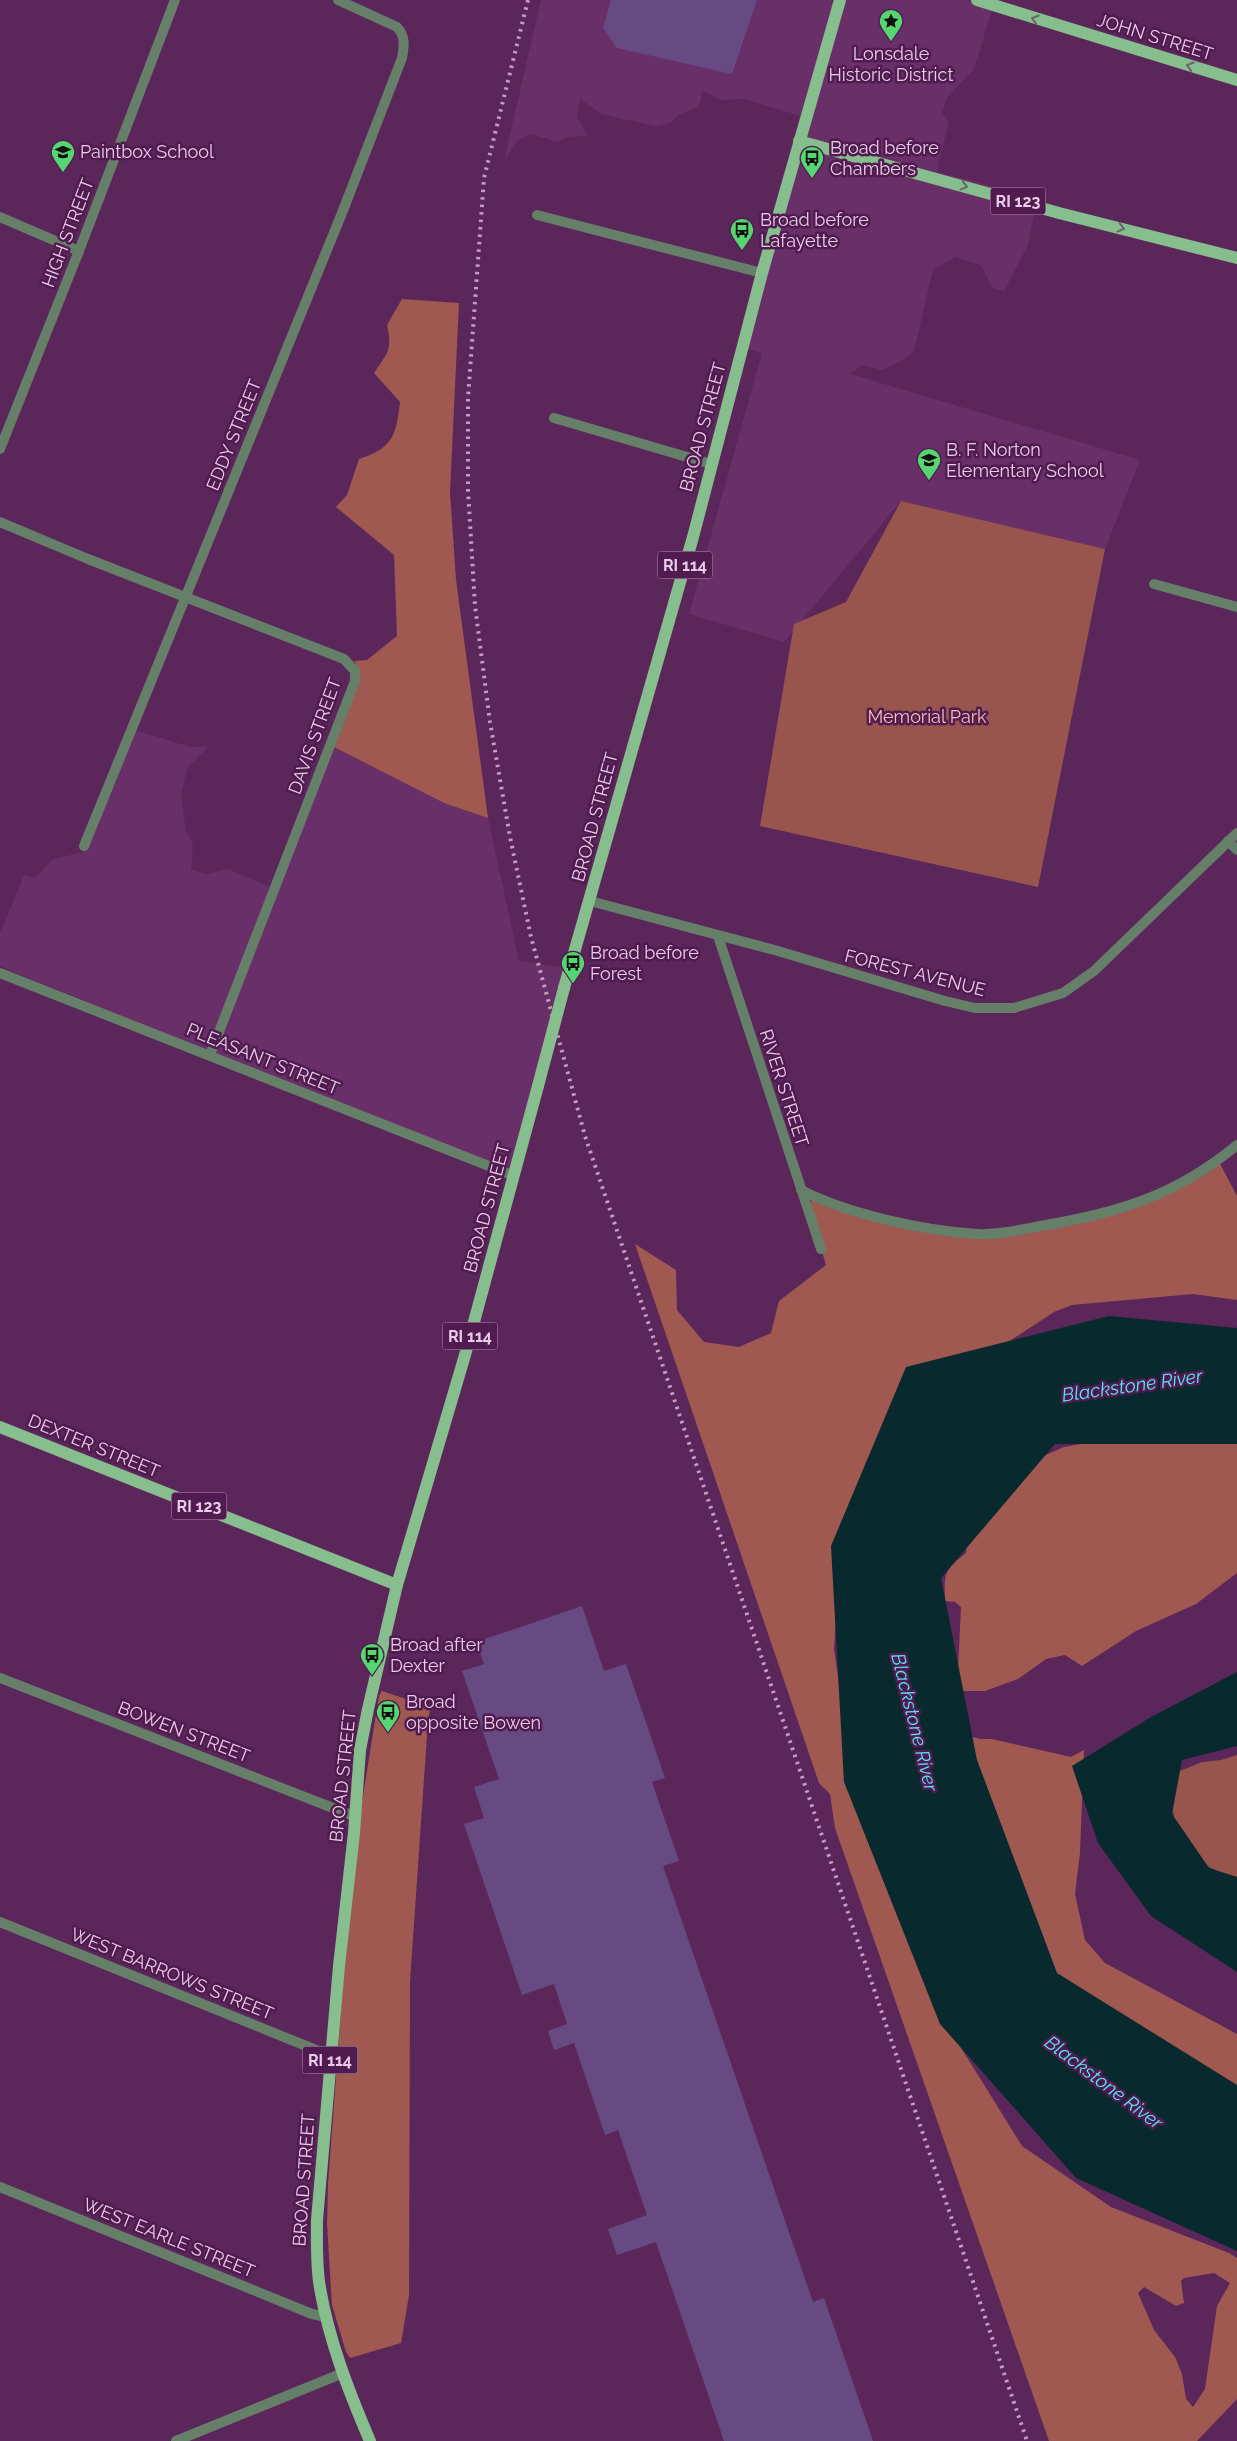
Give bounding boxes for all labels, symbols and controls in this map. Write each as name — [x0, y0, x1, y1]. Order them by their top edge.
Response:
place icon: Lonsdale Historic District — [878, 8, 904, 42]
street label: JOHN STREET — [1094, 9, 1216, 64]
one-way arrow — [1031, 15, 1039, 25]
place label: Lonsdale Historic District — [829, 43, 953, 85]
one-way arrow — [1187, 61, 1195, 71]
place label: Broad before Chambers — [830, 137, 939, 179]
school or university icon: Paintbox School — [50, 139, 76, 173]
place label: Paintbox School — [80, 141, 214, 162]
bus stop icon: Broad before Chambers — [799, 145, 825, 179]
street label: HIGH STREET — [37, 175, 98, 290]
one-way arrow — [959, 181, 968, 191]
road number: RI 123 — [990, 188, 1046, 215]
place label: Broad before Lafayette — [760, 209, 869, 251]
bus stop icon: Broad before Lafayette — [729, 217, 755, 251]
one-way arrow — [1117, 222, 1126, 233]
street label: BROAD STREET — [675, 360, 730, 494]
street label: EDDY STREET — [202, 376, 265, 494]
place label: B. F. Norton Elementary School — [946, 439, 1104, 481]
school or university icon: B. F. Norton Elementary School — [916, 447, 942, 481]
road number: RI 114 — [658, 552, 712, 578]
street label: DAVIS STREET — [284, 675, 345, 797]
park label: Memorial Park — [867, 706, 987, 727]
street label: BROAD STREET — [567, 750, 622, 884]
place label: Broad before Forest — [590, 942, 699, 984]
street label: FOREST AVENUE — [842, 945, 988, 1000]
bus stop icon: Broad before Forest — [560, 950, 586, 984]
street label: PLEASANT STREET — [184, 1018, 343, 1099]
street label: RIVER STREET — [756, 1026, 813, 1149]
street label: BROAD STREET — [459, 1141, 514, 1275]
road number: RI 114 — [442, 1322, 498, 1350]
water label: Blackstone River — [1060, 1364, 1205, 1406]
street label: DEXTER STREET — [25, 1410, 163, 1482]
road number: RI 123 — [172, 1492, 226, 1520]
place label: Broad after Dexter — [390, 1634, 483, 1676]
bus stop icon: Broad after Dexter — [359, 1642, 385, 1676]
water label: Blackstone River — [887, 1651, 943, 1795]
place label: Broad opposite Bowen — [406, 1691, 541, 1733]
street label: BOWEN STREET — [115, 1697, 253, 1766]
bus stop icon: Broad opposite Bowen — [375, 1699, 401, 1733]
street label: BROAD STREET — [325, 1709, 360, 1843]
street label: WEST BARROWS STREET — [68, 1923, 277, 2024]
water label: Blackstone River — [1041, 2031, 1168, 2134]
road number: RI 114 — [302, 2046, 358, 2074]
street label: BROAD STREET — [288, 2113, 319, 2247]
street label: WEST EARLE STREET — [80, 2194, 258, 2282]

